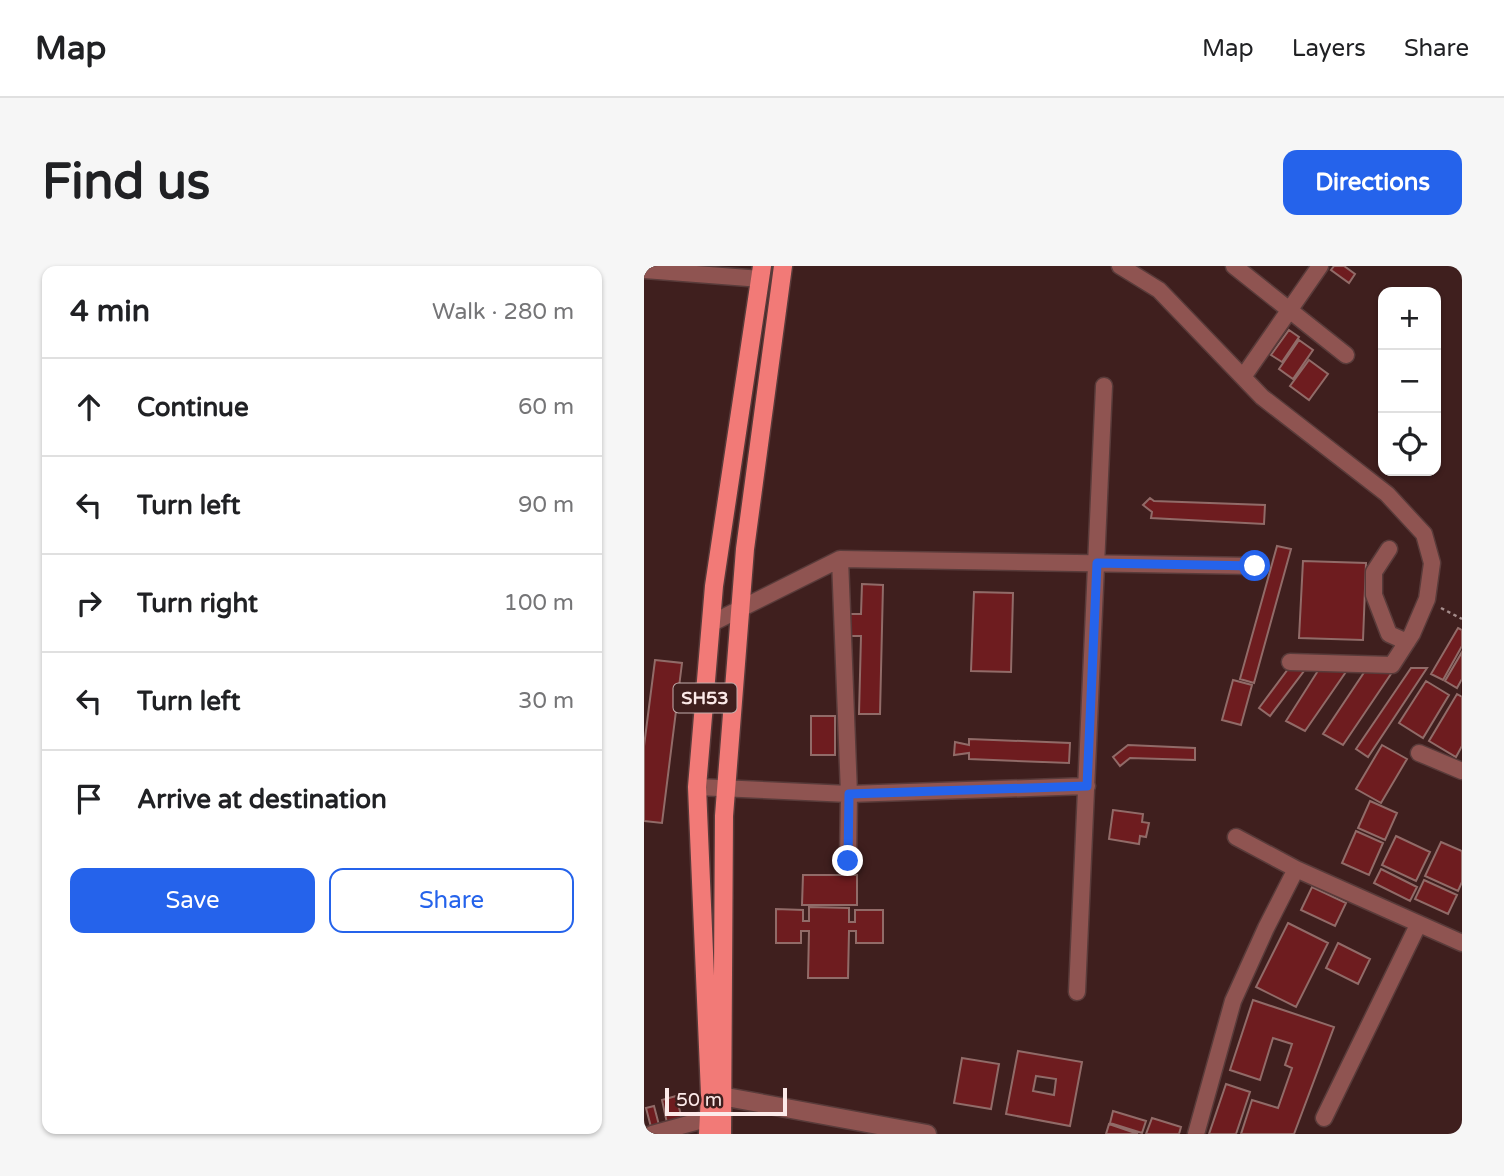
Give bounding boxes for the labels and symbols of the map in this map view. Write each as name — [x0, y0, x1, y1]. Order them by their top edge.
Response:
route start — [1239, 550, 1270, 581]
road number: SH53 — [673, 684, 736, 712]
route end — [832, 845, 863, 876]
scale bar — [665, 1085, 788, 1117]

